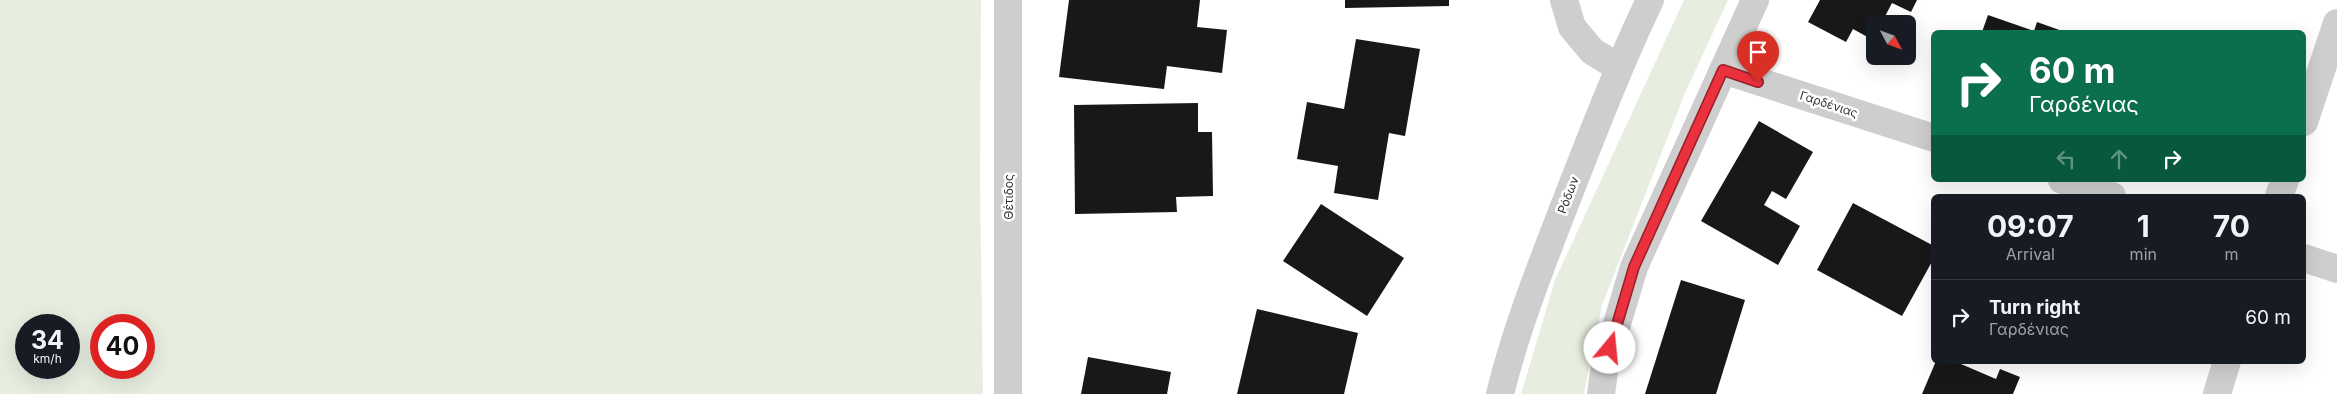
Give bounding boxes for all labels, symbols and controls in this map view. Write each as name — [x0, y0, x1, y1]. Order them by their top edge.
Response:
north arrow — [1866, 15, 1916, 65]
map controls — [1866, 15, 1916, 65]
pin — [1737, 31, 1779, 82]
icon: arrive — [1744, 38, 1772, 66]
text: 60 m — [2029, 49, 2116, 91]
icon: right — [1946, 50, 2011, 115]
street label: Γαρδένιας — [1798, 88, 1860, 120]
text: Γαρδένιας — [2029, 91, 2139, 117]
icon: left — [2052, 145, 2080, 173]
icon: ahead — [2105, 145, 2133, 173]
icon: right — [2158, 145, 2186, 173]
street label: Θέτιδος — [1001, 174, 1016, 220]
street label: Ρόδων — [1554, 174, 1582, 216]
text: 09:07 — [1987, 208, 2074, 244]
text: 1 — [2137, 208, 2150, 244]
text: 70 — [2213, 208, 2250, 244]
text: Arrival — [2006, 244, 2055, 264]
text: min — [2130, 244, 2157, 264]
text: m — [2224, 244, 2238, 264]
text: Turn right — [1989, 296, 2080, 319]
icon: right — [1946, 303, 1974, 331]
text: 60 m — [2245, 306, 2291, 329]
speed limit sign: 40 — [90, 314, 155, 379]
text: Γαρδένιας — [1989, 319, 2069, 339]
position arrow — [1583, 321, 1635, 373]
text: 34 — [31, 325, 64, 355]
text: km/h — [33, 351, 62, 366]

